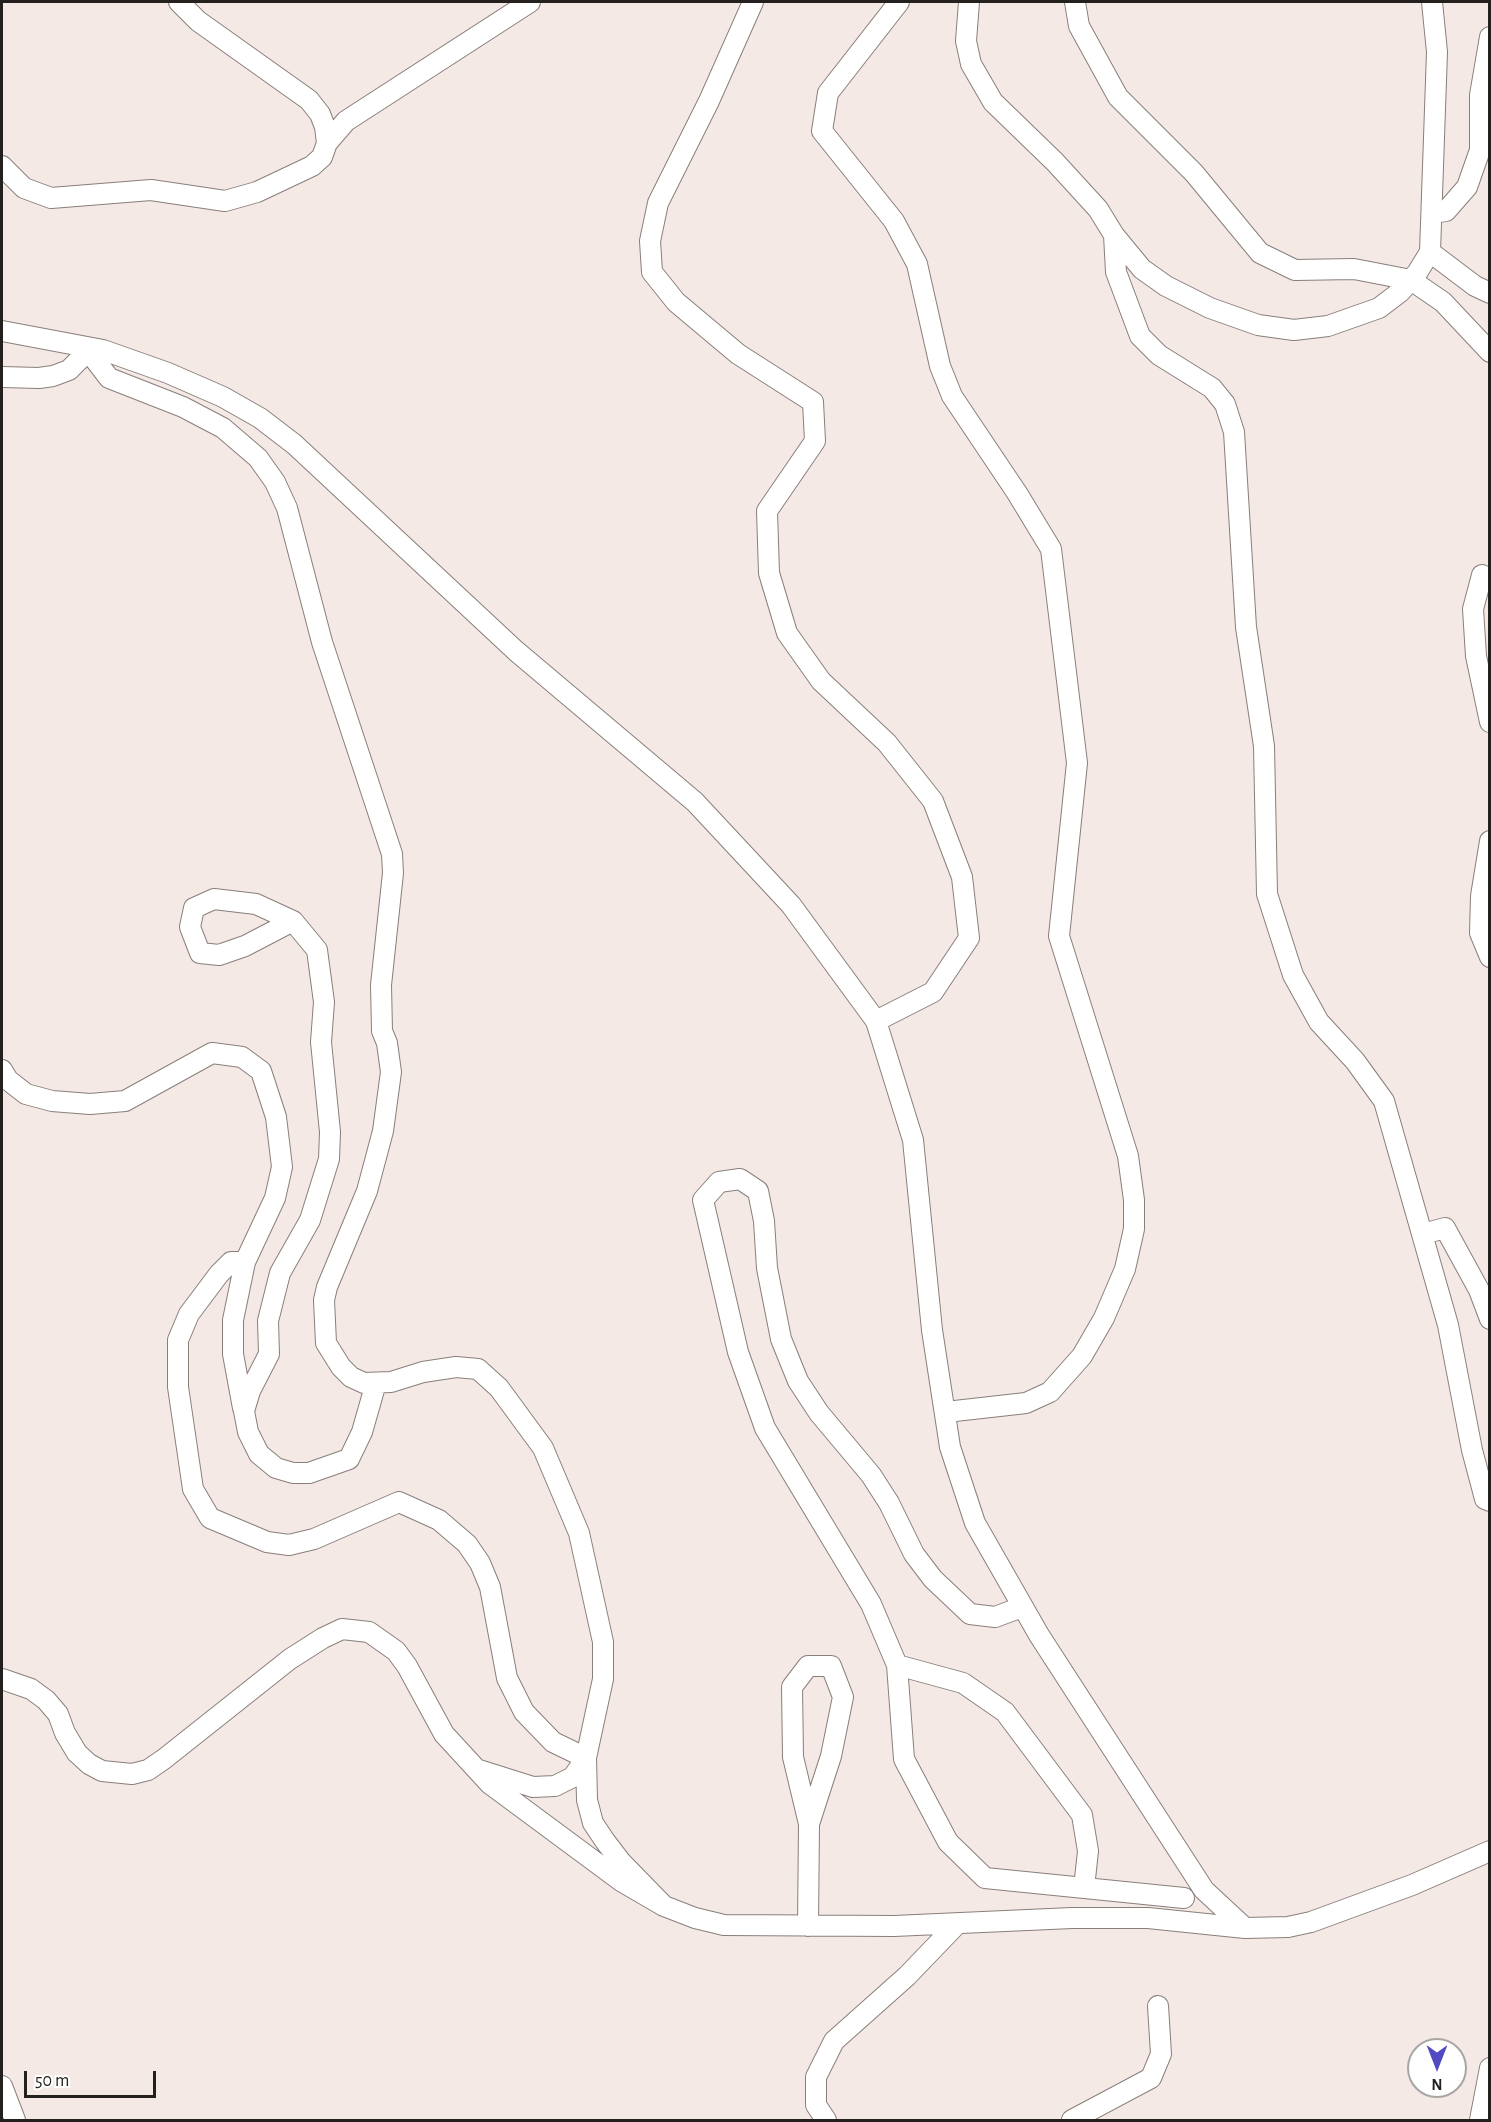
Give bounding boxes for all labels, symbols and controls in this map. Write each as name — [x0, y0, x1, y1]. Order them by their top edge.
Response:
north arrow — [1407, 2038, 1467, 2098]
scale bar — [27, 2059, 159, 2097]
text: 50 m — [35, 2072, 69, 2090]
text: N — [1431, 2076, 1443, 2092]

